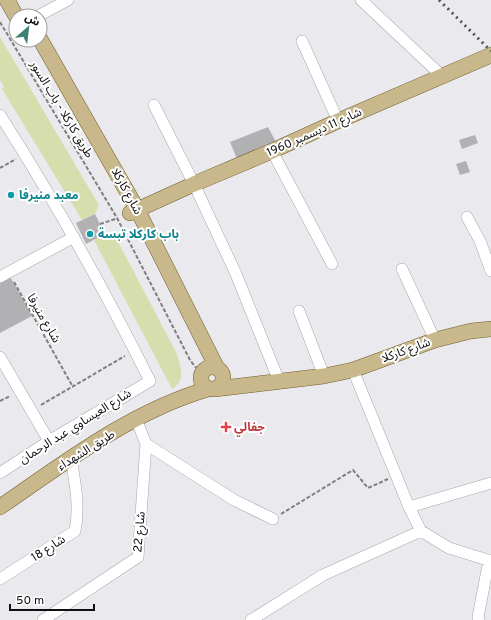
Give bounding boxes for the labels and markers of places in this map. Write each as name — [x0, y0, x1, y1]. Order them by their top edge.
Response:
place label: معبد منيرفا — [19, 188, 79, 204]
marker: معبد منيرفا — [6, 190, 16, 200]
place label: باب كاركلا تبسة — [98, 227, 179, 243]
marker: باب كاركلا تبسة — [85, 229, 95, 239]
place label: جفالي — [234, 420, 265, 437]
marker: جفالي — [221, 422, 231, 432]

